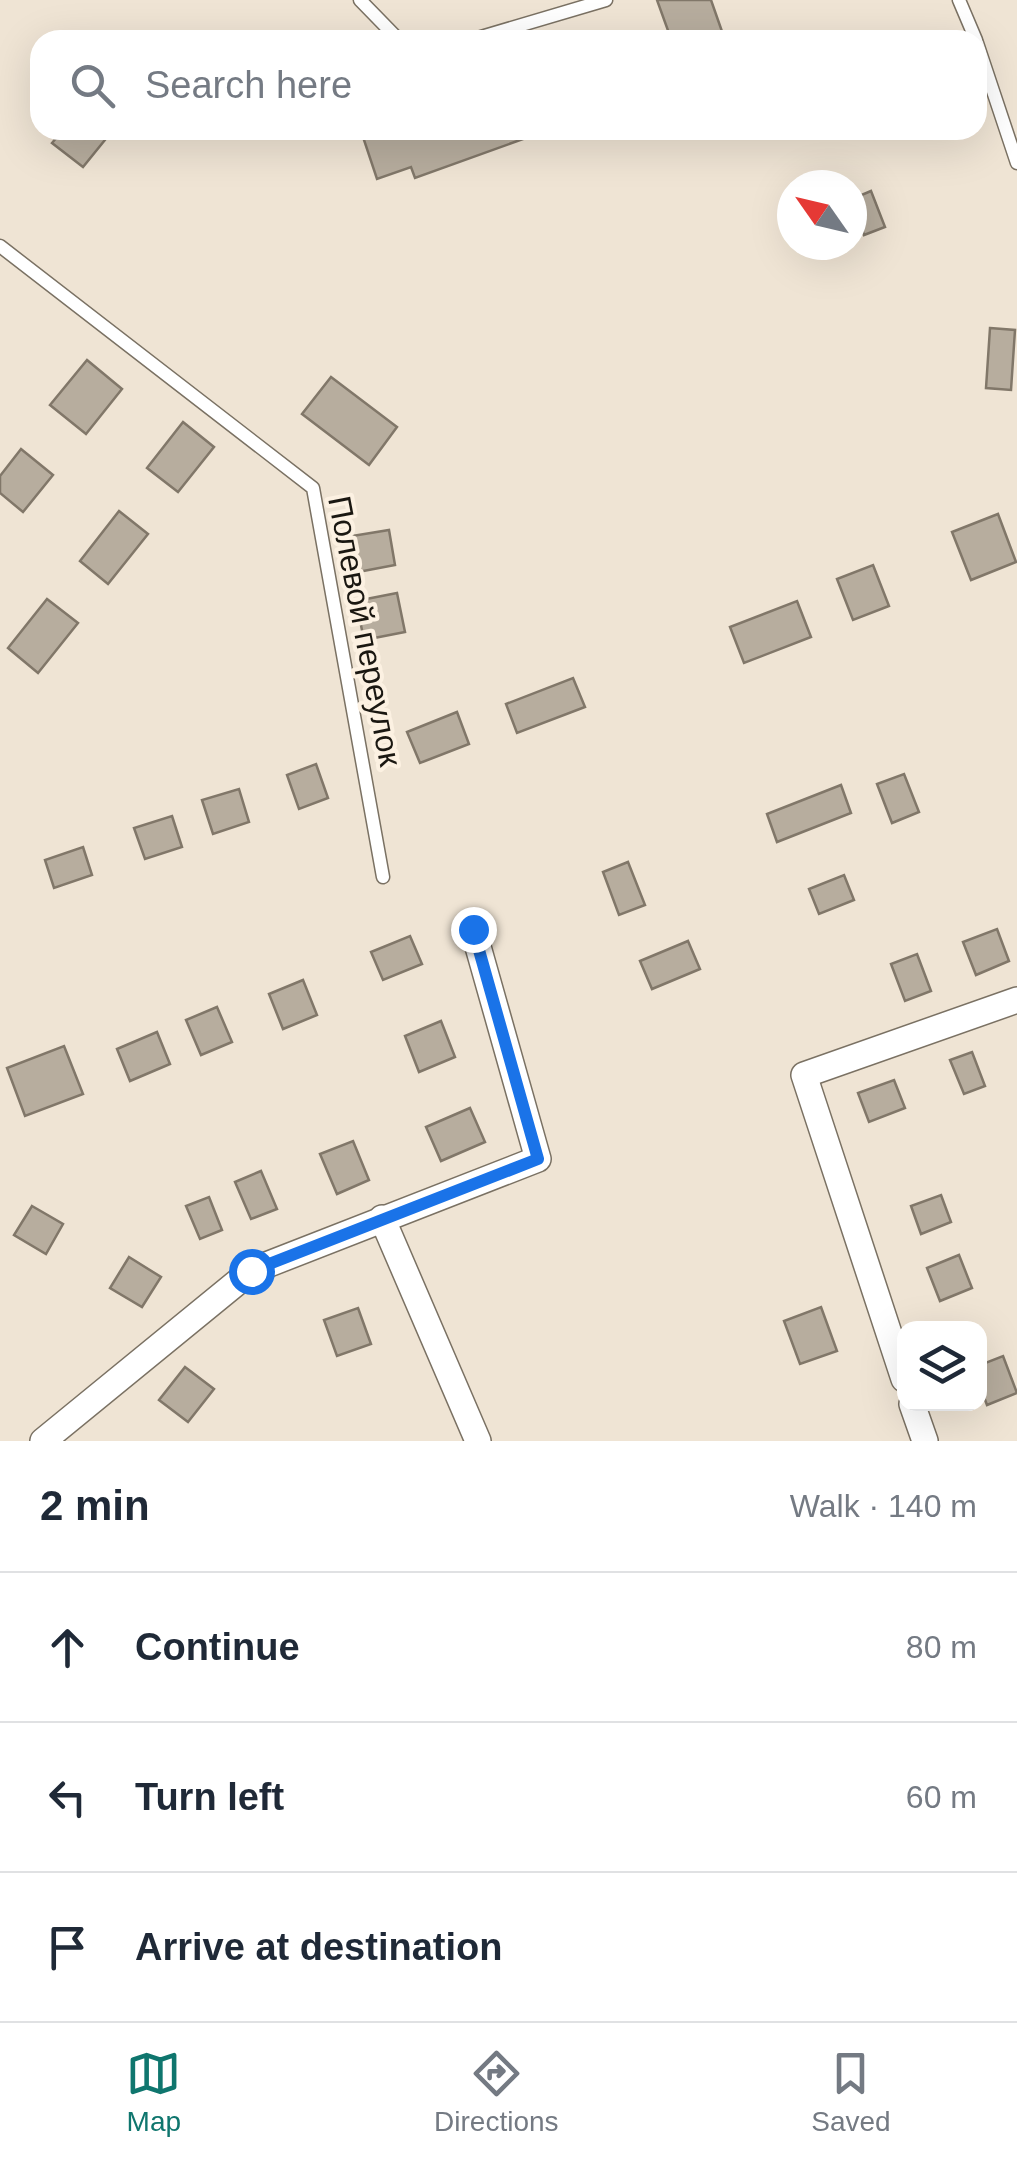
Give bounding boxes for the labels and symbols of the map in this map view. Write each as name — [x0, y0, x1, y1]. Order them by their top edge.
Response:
north arrow — [777, 170, 867, 260]
street label: Полевой переулок — [321, 493, 409, 770]
route end — [451, 907, 497, 953]
route start — [229, 1249, 275, 1295]

